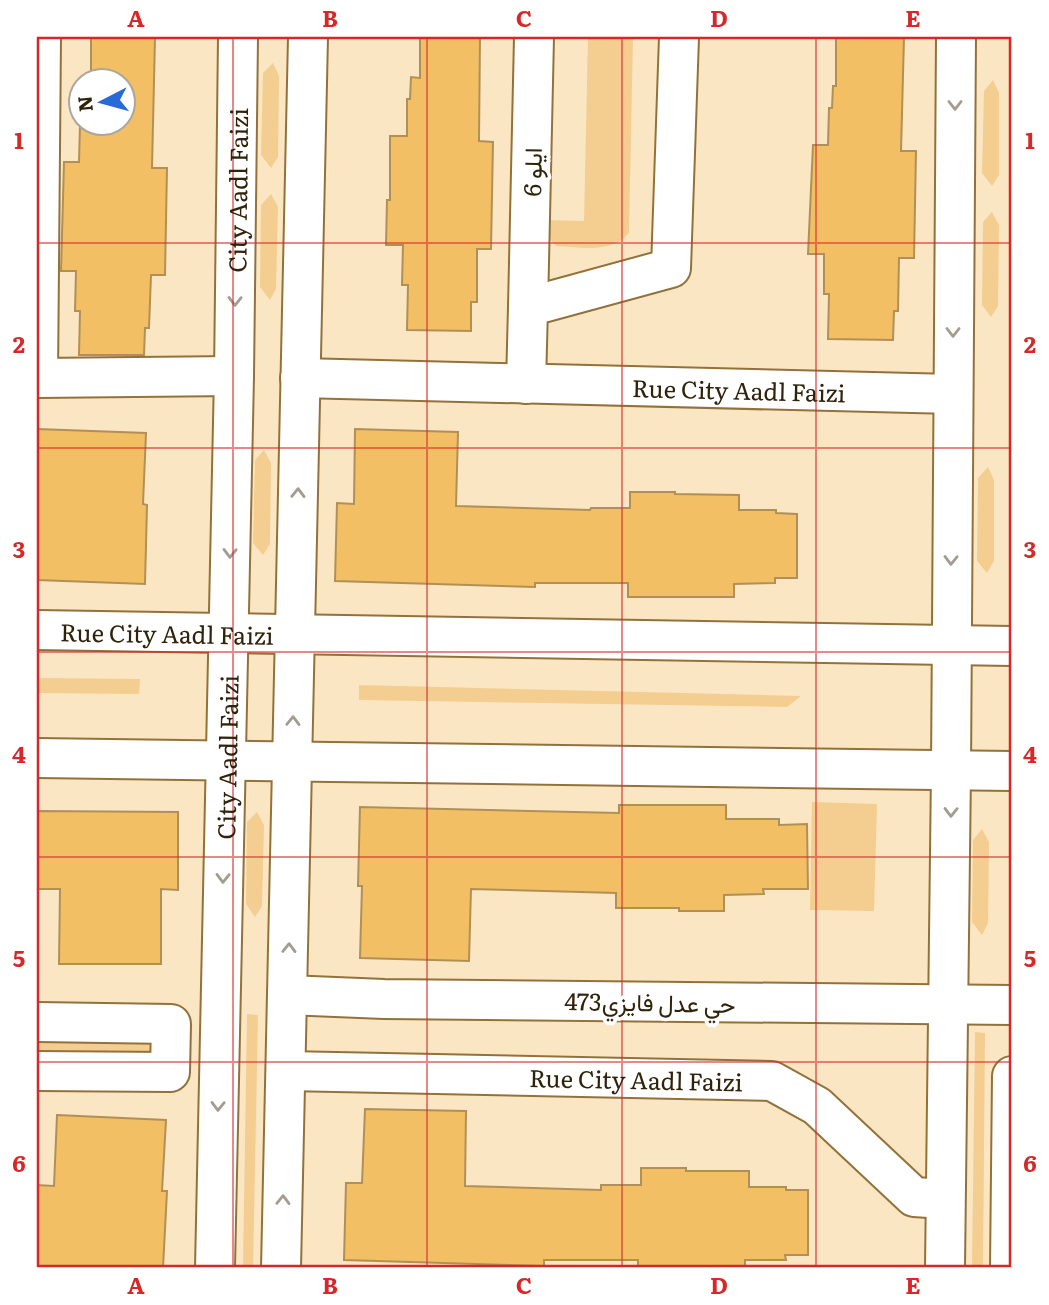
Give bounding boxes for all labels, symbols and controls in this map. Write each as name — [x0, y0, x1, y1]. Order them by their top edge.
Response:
text: A — [127, 0, 145, 34]
text: B — [322, 0, 338, 34]
text: C — [516, 0, 532, 34]
text: D — [710, 0, 728, 34]
text: E — [905, 0, 921, 34]
north arrow — [66, 66, 136, 136]
text: N — [69, 94, 99, 113]
one-way arrow — [947, 100, 963, 111]
street label: City Aadl Faizi — [218, 108, 255, 273]
text: 1 — [14, 122, 24, 156]
text: 1 — [1025, 122, 1035, 156]
street label: ايلو 6 — [513, 147, 549, 197]
one-way arrow — [227, 296, 243, 307]
text: 2 — [13, 326, 25, 360]
text: 2 — [1024, 326, 1036, 360]
one-way arrow — [945, 328, 961, 338]
street label: Rue City Aadl Faizi — [632, 369, 846, 409]
one-way arrow — [290, 487, 306, 498]
text: 3 — [13, 531, 25, 565]
text: 3 — [1024, 531, 1036, 565]
one-way arrow — [223, 548, 238, 559]
one-way arrow — [944, 555, 959, 566]
street label: Rue City Aadl Faizi — [60, 613, 274, 651]
street label: City Aadl Faizi — [207, 674, 245, 840]
one-way arrow — [286, 715, 301, 726]
text: 4 — [12, 736, 26, 770]
text: 4 — [1023, 736, 1037, 770]
one-way arrow — [943, 807, 958, 818]
one-way arrow — [215, 874, 231, 884]
text: 5 — [13, 940, 25, 974]
text: 5 — [1024, 940, 1036, 974]
one-way arrow — [281, 942, 296, 953]
street label: 473حي عدل فايزي — [564, 982, 736, 1024]
street label: Rue City Aadl Faizi — [529, 1059, 743, 1098]
one-way arrow — [210, 1101, 226, 1112]
text: 6 — [12, 1145, 26, 1179]
text: 6 — [1023, 1145, 1037, 1179]
one-way arrow — [275, 1194, 291, 1205]
text: A — [127, 1267, 145, 1301]
text: B — [322, 1267, 338, 1301]
text: C — [516, 1267, 532, 1301]
text: D — [710, 1267, 728, 1301]
text: E — [905, 1267, 921, 1301]

